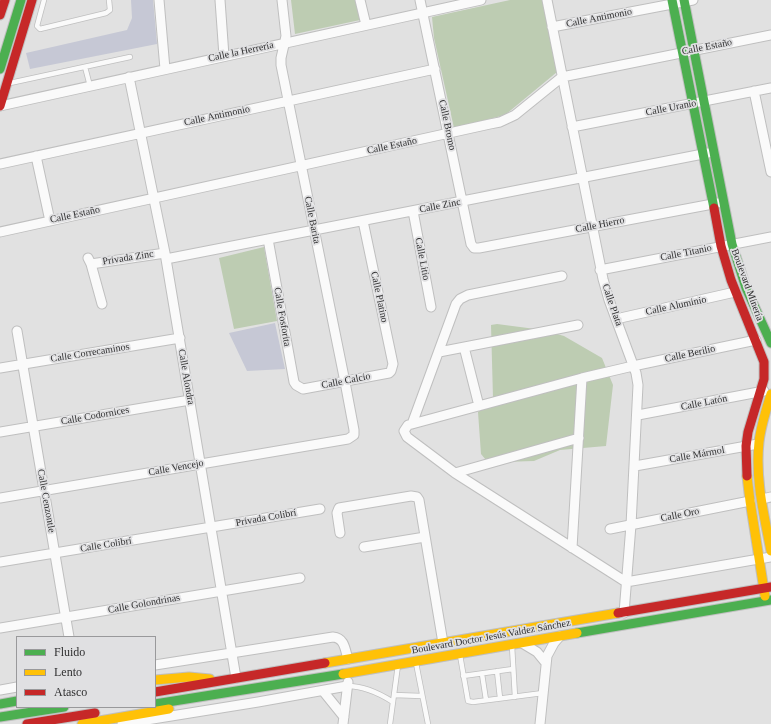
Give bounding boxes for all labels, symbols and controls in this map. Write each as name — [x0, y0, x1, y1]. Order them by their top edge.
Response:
street label: Calle Antimonio — [565, 6, 633, 30]
street label: Calle Estaño — [681, 36, 733, 58]
street label: Calle la Herrería — [207, 39, 275, 65]
street label: Calle Uranio — [645, 97, 697, 119]
street label: Calle Bromo — [436, 99, 458, 151]
street label: Calle Antimonio — [183, 103, 251, 129]
street label: Calle Estaño — [366, 135, 418, 157]
street label: Calle Barita — [302, 195, 322, 245]
street label: Calle Zinc — [418, 196, 462, 216]
street label: Calle Estaño — [49, 204, 101, 226]
street label: Calle Hierro — [574, 214, 626, 236]
street label: Calle Litio — [412, 237, 432, 281]
street label: Calle Titanio — [659, 242, 713, 264]
street label: Boulevard Minería — [728, 247, 766, 323]
street label: Privada Zinc — [102, 248, 154, 268]
street label: Calle Platino — [368, 270, 390, 324]
street label: Calle Plata — [599, 282, 625, 328]
street label: Calle Fosforita — [271, 287, 293, 347]
street label: Calle Aluminio — [644, 294, 708, 318]
street label: Calle Correcaminos — [50, 341, 130, 365]
street label: Calle Berilio — [664, 343, 716, 365]
street label: Calle Alondra — [175, 348, 197, 406]
street label: Calle Calcio — [320, 370, 372, 392]
street label: Calle Latón — [680, 393, 728, 413]
street label: Calle Codornices — [60, 404, 130, 428]
street label: Calle Mármol — [668, 444, 726, 466]
street label: Calle Vencejo — [147, 457, 205, 479]
street label: Calle Cenzontle — [35, 468, 57, 534]
street label: Calle Oro — [660, 505, 700, 525]
street label: Privada Colibrí — [235, 507, 297, 529]
street label: Calle Colibrí — [79, 535, 133, 555]
street label: Calle Golondrinas — [107, 592, 181, 616]
street label: Boulevard Doctor Jesús Valdez Sánchez — [411, 617, 571, 657]
legend — [16, 636, 156, 708]
text: Fluido — [54, 645, 85, 659]
text: Lento — [54, 665, 82, 679]
text: Atasco — [54, 685, 87, 699]

